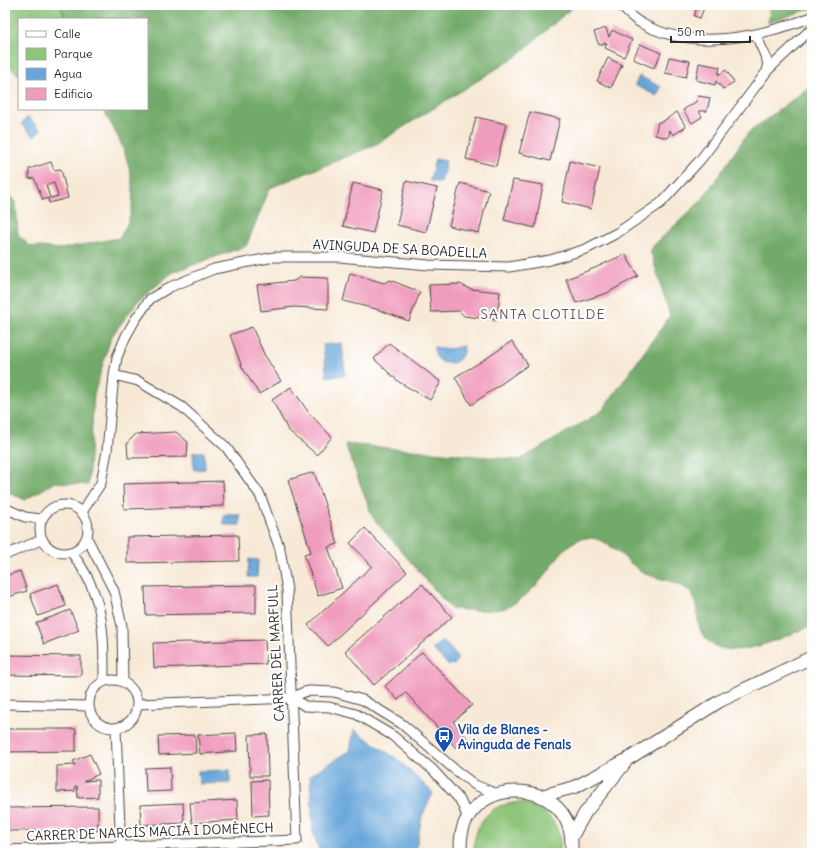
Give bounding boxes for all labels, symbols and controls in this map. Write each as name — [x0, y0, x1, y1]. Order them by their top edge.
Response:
legend — [18, 18, 148, 110]
scale bar — [671, 18, 750, 44]
text: 50 m — [677, 24, 706, 39]
text: Calle — [54, 26, 81, 41]
text: Parque — [54, 46, 93, 61]
text: Agua — [54, 66, 82, 81]
text: Edificio — [54, 86, 93, 101]
street label: AVINGUDA DE SA BOADELLA — [312, 236, 488, 262]
district label: SANTA CLOTILDE — [480, 305, 606, 323]
street label: CARRER DEL MARFULL — [264, 584, 288, 722]
place label: Vila de Blanes - Avinguda de Fenals — [458, 721, 571, 753]
bus stop icon: Vila de Blanes - Avinguda de Fenals — [433, 725, 455, 753]
street label: CARRER DE NARCÍS MACIÀ I DOMÈNECH — [26, 818, 274, 845]

